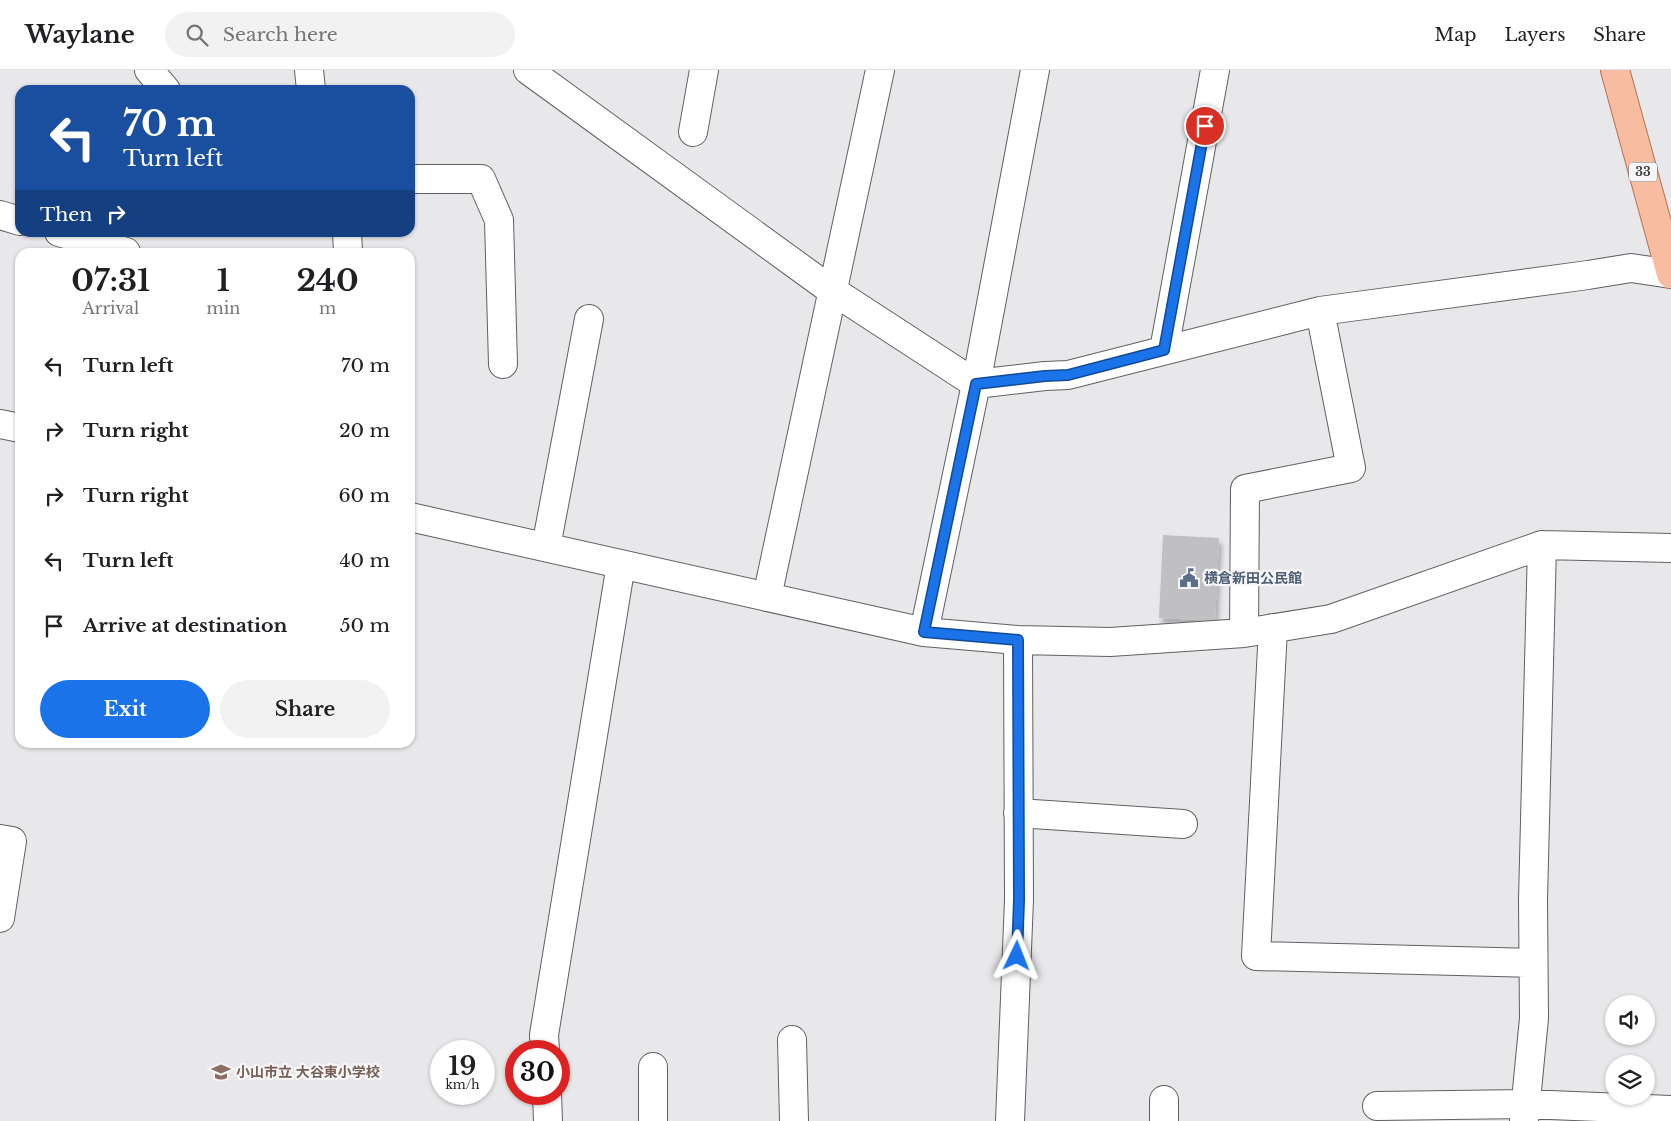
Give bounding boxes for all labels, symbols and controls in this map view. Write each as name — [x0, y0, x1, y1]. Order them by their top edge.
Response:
search box — [165, 12, 515, 57]
text: Waylane — [25, 20, 135, 49]
icon: search — [183, 21, 211, 49]
text: Search here — [223, 23, 338, 46]
text: Map — [1435, 24, 1476, 46]
text: Layers — [1504, 24, 1565, 46]
text: Share — [1593, 24, 1646, 46]
text: 70 m — [123, 102, 216, 145]
icon: left — [40, 105, 105, 170]
pin — [1184, 105, 1226, 147]
icon: arrive — [1191, 112, 1219, 140]
text: Turn left — [123, 145, 223, 172]
road number: 33 — [1629, 162, 1657, 181]
icon: right — [102, 200, 130, 228]
text: Then — [40, 203, 92, 226]
text: 07:31 — [71, 262, 150, 299]
text: 1 — [217, 262, 230, 299]
text: 240 — [297, 262, 359, 299]
text: Arrival — [82, 298, 139, 318]
text: min — [207, 298, 240, 318]
text: m — [319, 298, 336, 318]
icon: left — [40, 352, 68, 380]
text: Turn left — [83, 354, 174, 377]
text: 70 m — [341, 354, 390, 377]
icon: right — [40, 417, 68, 445]
text: Turn right — [83, 419, 189, 442]
text: 20 m — [339, 419, 390, 442]
icon: right — [40, 482, 68, 510]
text: Turn right — [83, 484, 189, 507]
text: 60 m — [338, 484, 390, 507]
icon: left — [40, 547, 68, 575]
text: Turn left — [83, 549, 174, 572]
text: 40 m — [339, 549, 390, 572]
public building icon: 横倉新田公民館 — [1178, 567, 1200, 589]
place label: 横倉新田公民館 — [1204, 569, 1302, 587]
icon: arrive — [40, 612, 68, 640]
text: Arrive at destination — [83, 614, 287, 637]
text: 50 m — [340, 614, 390, 637]
button: Exit — [40, 680, 210, 738]
button: Share — [220, 680, 390, 738]
position arrow — [990, 929, 1042, 981]
map controls — [1605, 995, 1655, 1105]
button: sound — [1605, 995, 1655, 1045]
speed limit sign: 30 — [505, 1040, 570, 1105]
text: 19 — [449, 1051, 476, 1082]
button: layers — [1605, 1055, 1655, 1105]
school or university icon: 小山市立 大谷東小学校 — [210, 1061, 232, 1083]
place label: 小山市立 大谷東小学校 — [236, 1063, 380, 1081]
text: km/h — [445, 1077, 480, 1092]

